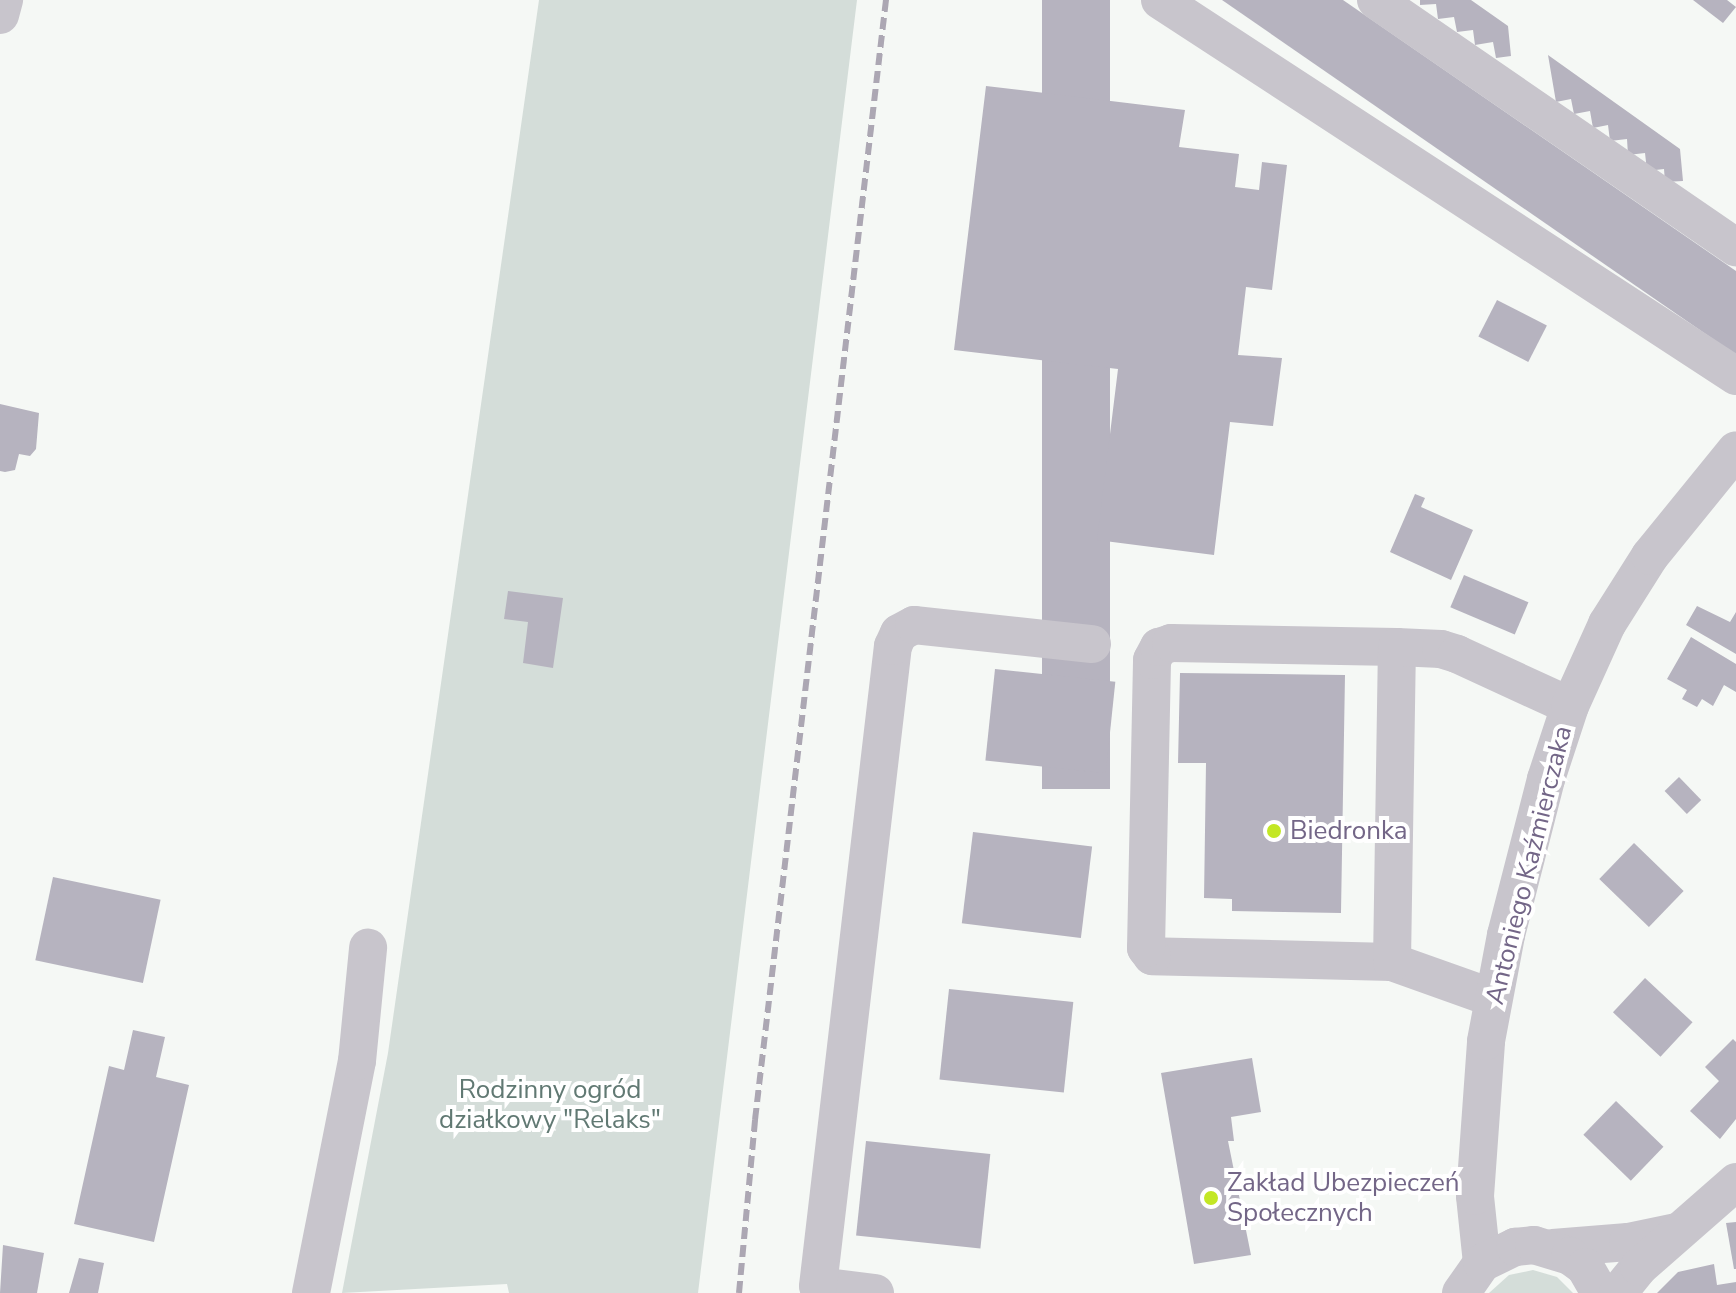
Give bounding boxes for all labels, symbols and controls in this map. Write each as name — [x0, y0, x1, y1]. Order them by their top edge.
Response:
street label: Antoniego Kaźmierczaka — [1479, 723, 1579, 1007]
place label: Biedronka — [1290, 815, 1408, 847]
marker: Biedronka — [1265, 822, 1283, 840]
park label: Rodzinny ogród działkowy "Relaks" — [439, 1074, 661, 1136]
place label: Zakład Ubezpieczeń Społecznych — [1227, 1167, 1459, 1228]
marker: Zakład Ubezpieczeń Społecznych — [1202, 1189, 1220, 1207]

